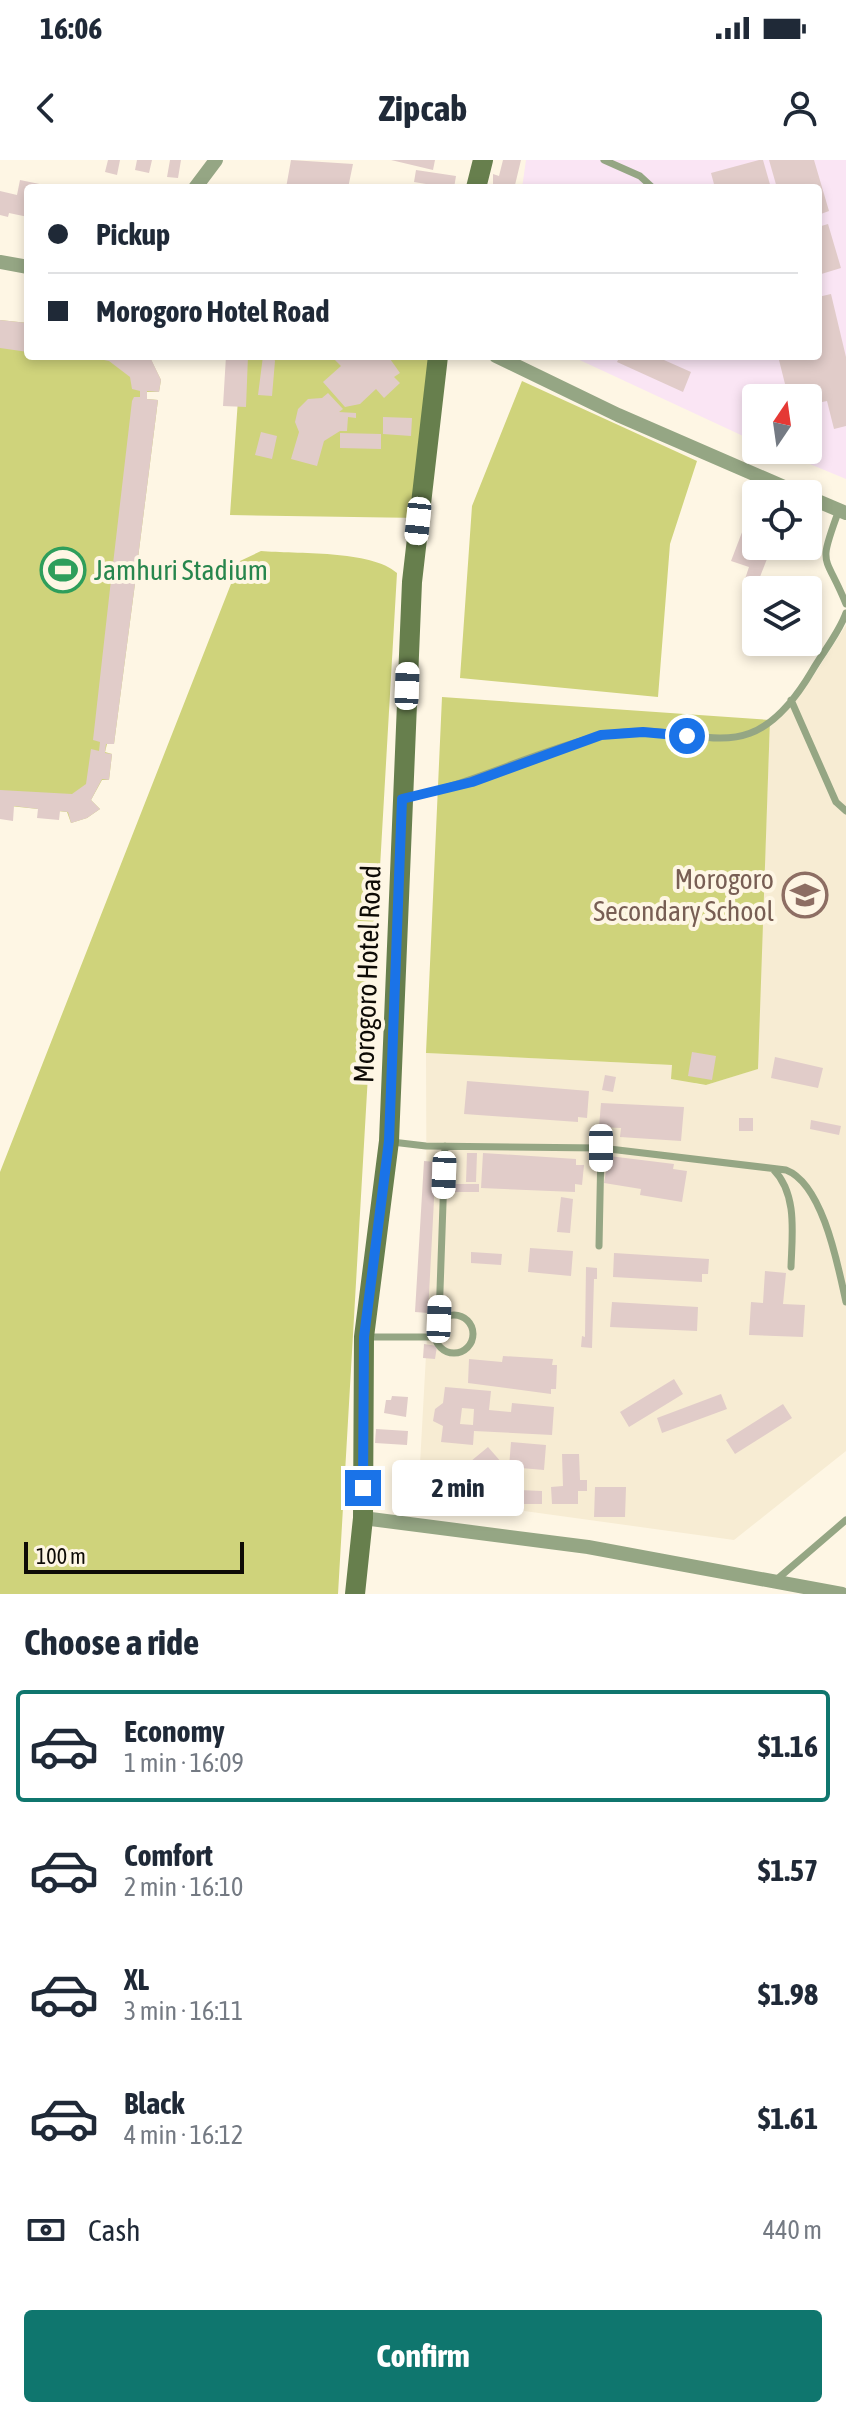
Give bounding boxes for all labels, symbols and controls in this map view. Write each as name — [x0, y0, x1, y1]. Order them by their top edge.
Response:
text: 16:06 — [40, 11, 102, 45]
icon: back — [24, 86, 68, 130]
icon: person — [778, 86, 822, 130]
text: Zipcab — [379, 87, 467, 129]
text: Pickup — [96, 217, 170, 251]
text: Morogoro Hotel Road — [96, 294, 329, 328]
north arrow — [742, 384, 822, 464]
map controls — [742, 384, 822, 656]
button: locate — [742, 480, 822, 560]
car — [404, 496, 432, 546]
sports icon: Jamhuri Stadium — [39, 546, 87, 594]
place label: Jamhuri Stadium — [94, 554, 268, 586]
button: layers — [742, 576, 822, 656]
car — [394, 662, 420, 710]
route start — [669, 718, 705, 754]
place label: Morogoro Secondary School — [593, 863, 775, 927]
street label: Morogoro Hotel Road — [347, 865, 387, 1083]
school or university icon: Morogoro Secondary School — [781, 871, 829, 919]
car — [589, 1124, 613, 1172]
car — [431, 1151, 457, 1199]
car — [426, 1295, 452, 1343]
callout: 2 min — [391, 1460, 523, 1516]
route end — [345, 1470, 381, 1506]
text: 2 min — [431, 1473, 485, 1503]
scale bar — [24, 1538, 244, 1574]
text: 100 m — [36, 1543, 86, 1569]
text: Choose a ride — [24, 1621, 199, 1663]
icon: car — [28, 1710, 100, 1782]
text: Economy — [124, 1714, 225, 1748]
text: $1.16 — [758, 1729, 818, 1763]
text: 1 min · 16:09 — [124, 1748, 244, 1778]
icon: car — [28, 1834, 100, 1906]
text: Comfort — [124, 1838, 213, 1872]
text: $1.57 — [758, 1853, 818, 1887]
text: 2 min · 16:10 — [124, 1872, 243, 1902]
icon: car — [28, 1958, 100, 2030]
text: XL — [124, 1962, 149, 1996]
text: $1.98 — [758, 1977, 818, 2011]
text: 3 min · 16:11 — [124, 1996, 243, 2026]
icon: car — [28, 2082, 100, 2154]
text: Black — [124, 2086, 184, 2120]
text: $1.61 — [758, 2101, 818, 2135]
text: 4 min · 16:12 — [124, 2120, 243, 2150]
icon: cash — [24, 2208, 68, 2252]
text: Cash — [88, 2213, 141, 2247]
text: 440 m — [763, 2215, 822, 2245]
button: Confirm — [24, 2310, 822, 2402]

